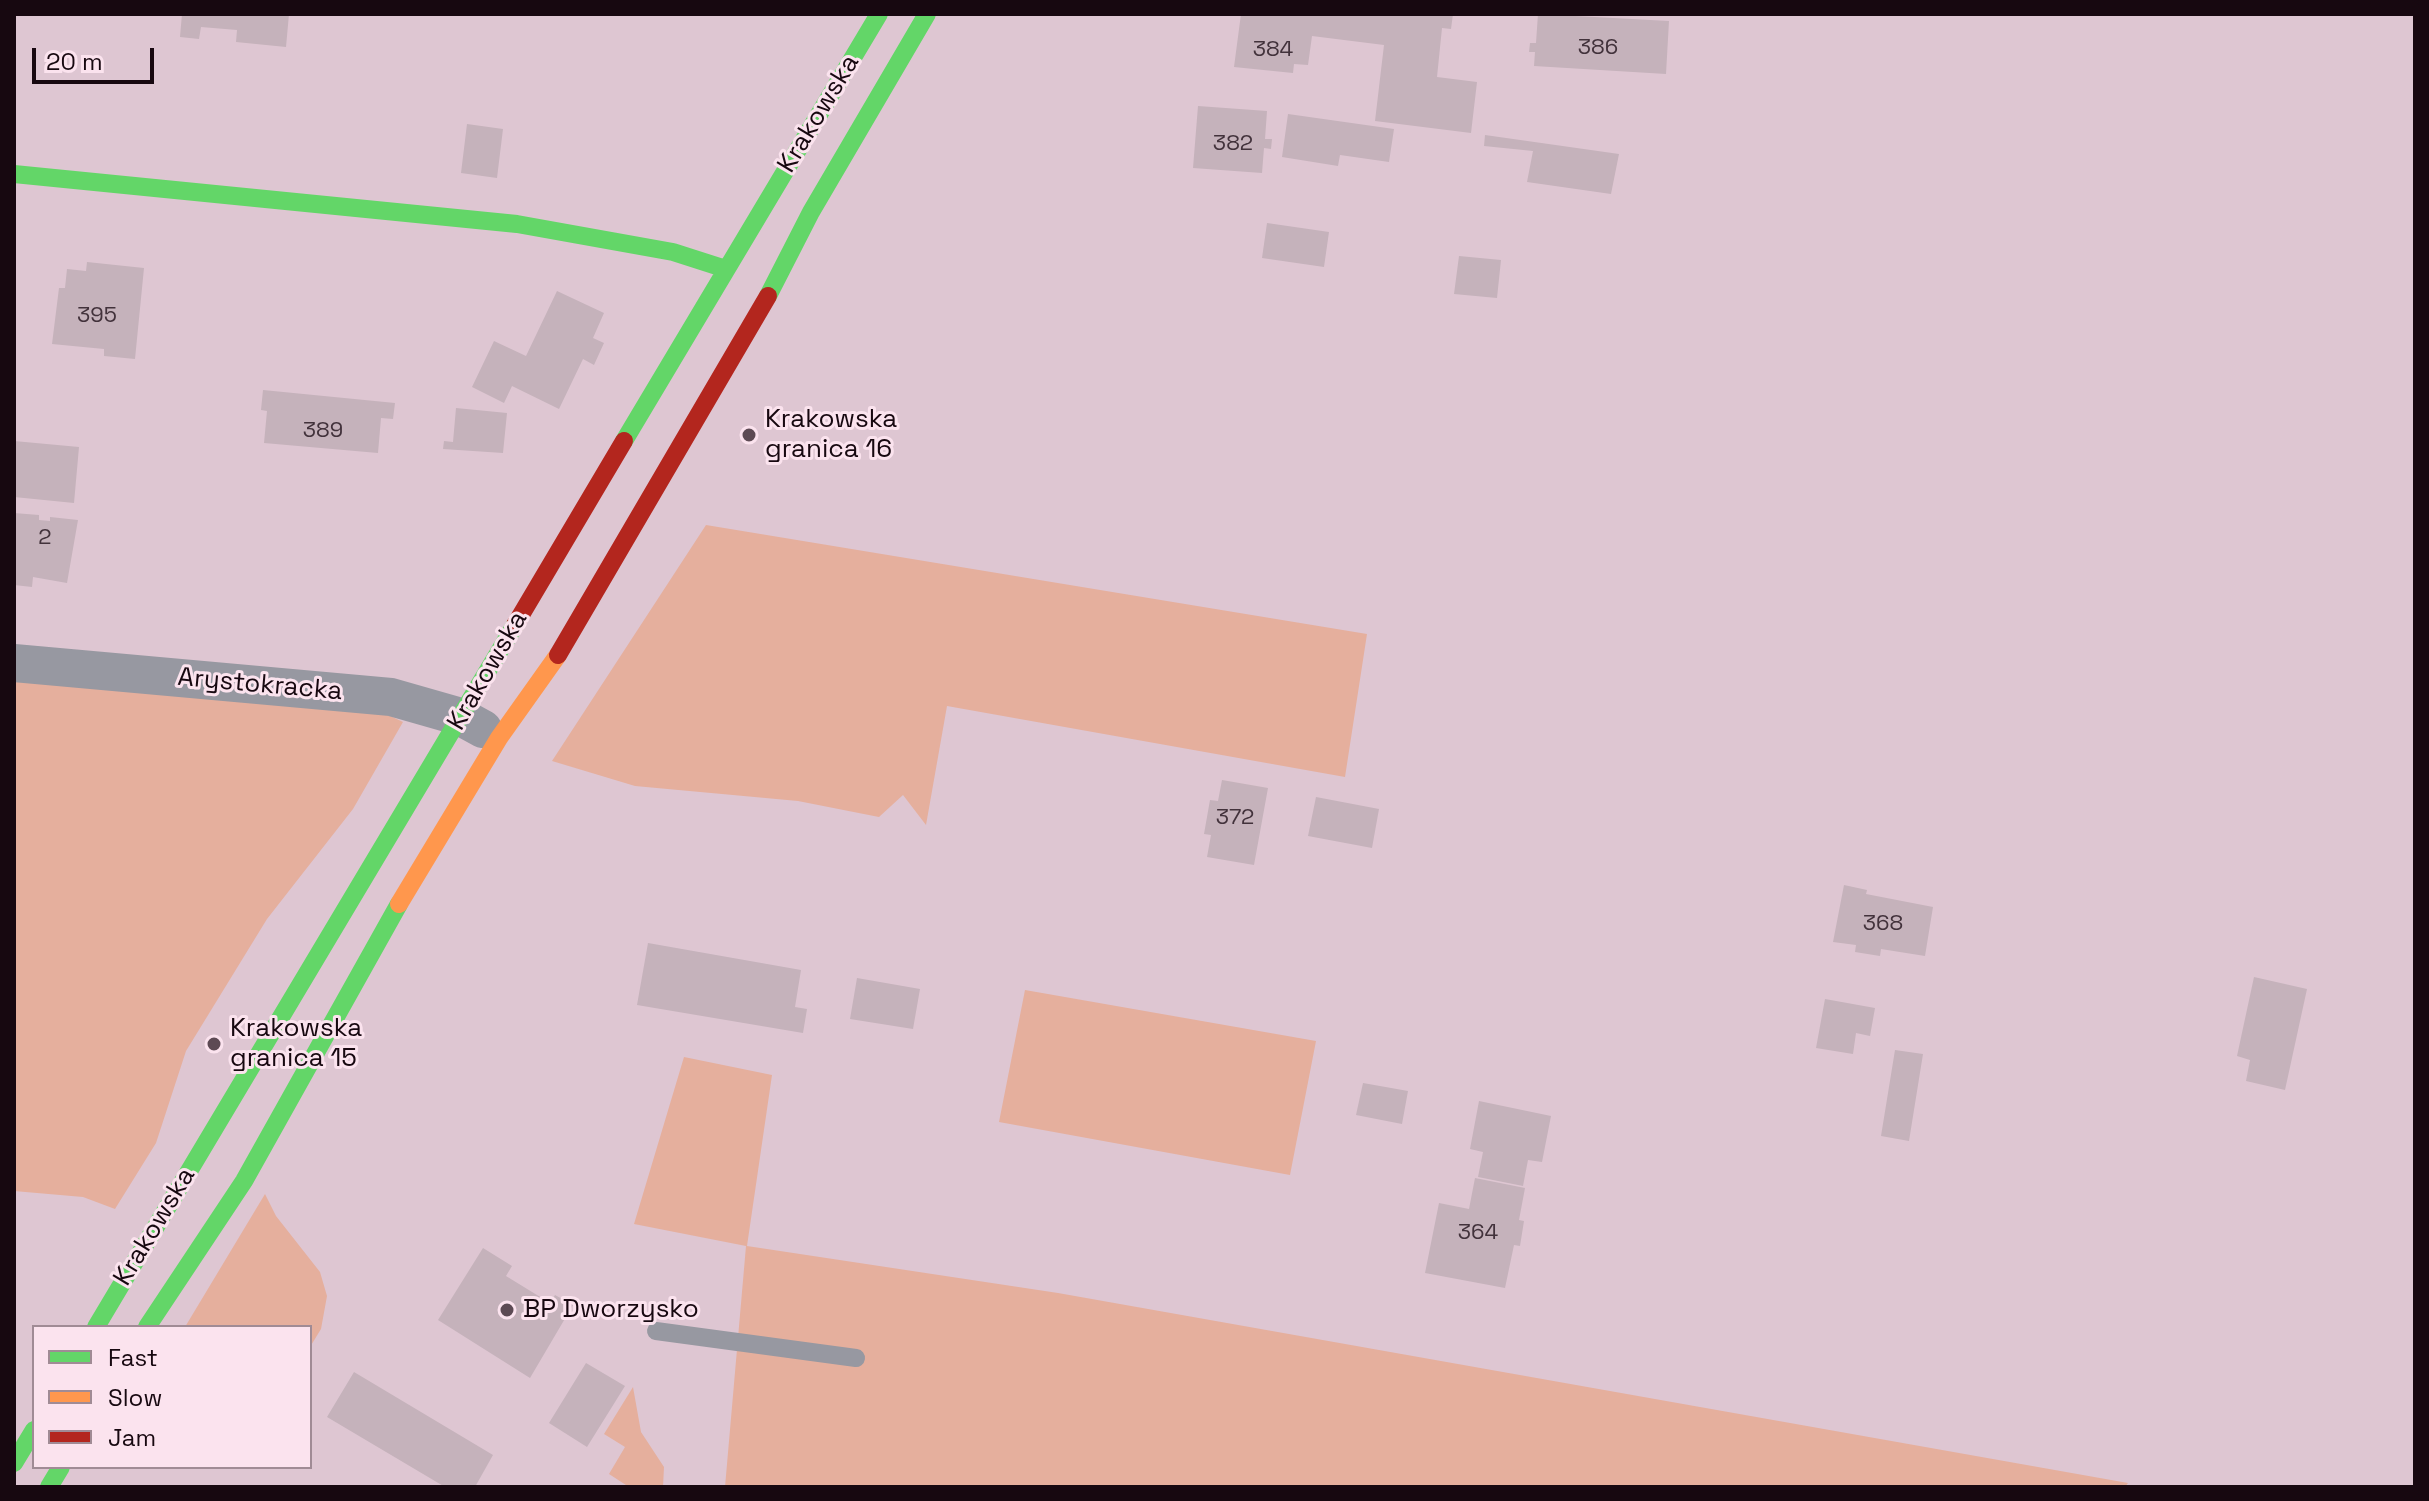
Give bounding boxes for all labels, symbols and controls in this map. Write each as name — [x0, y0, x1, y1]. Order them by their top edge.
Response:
scale bar — [36, 32, 158, 82]
house number: 386 — [1578, 35, 1618, 61]
house number: 384 — [1253, 37, 1293, 63]
text: 20 m — [46, 46, 103, 77]
street label: Krakowska — [772, 49, 866, 179]
house number: 382 — [1213, 131, 1253, 157]
house number: 395 — [77, 303, 117, 329]
place label: Krakowska granica 16 — [765, 404, 897, 466]
house number: 389 — [303, 418, 343, 444]
marker: Krakowska granica 16 — [740, 426, 758, 444]
house number: 2 — [38, 525, 52, 551]
street label: Krakowska — [441, 606, 535, 736]
street label: Arystokracka — [176, 662, 344, 708]
house number: 372 — [1216, 805, 1254, 831]
house number: 368 — [1863, 911, 1903, 937]
place label: Krakowska granica 15 — [230, 1013, 362, 1074]
marker: Krakowska granica 15 — [205, 1035, 223, 1053]
street label: Krakowska — [108, 1162, 202, 1292]
house number: 364 — [1458, 1220, 1498, 1246]
place label: BP Dworzysko — [523, 1294, 699, 1326]
marker: BP Dworzysko — [498, 1301, 516, 1319]
legend — [32, 1325, 312, 1469]
text: Fast — [108, 1342, 158, 1373]
text: Slow — [108, 1382, 162, 1413]
text: Jam — [108, 1422, 156, 1453]

